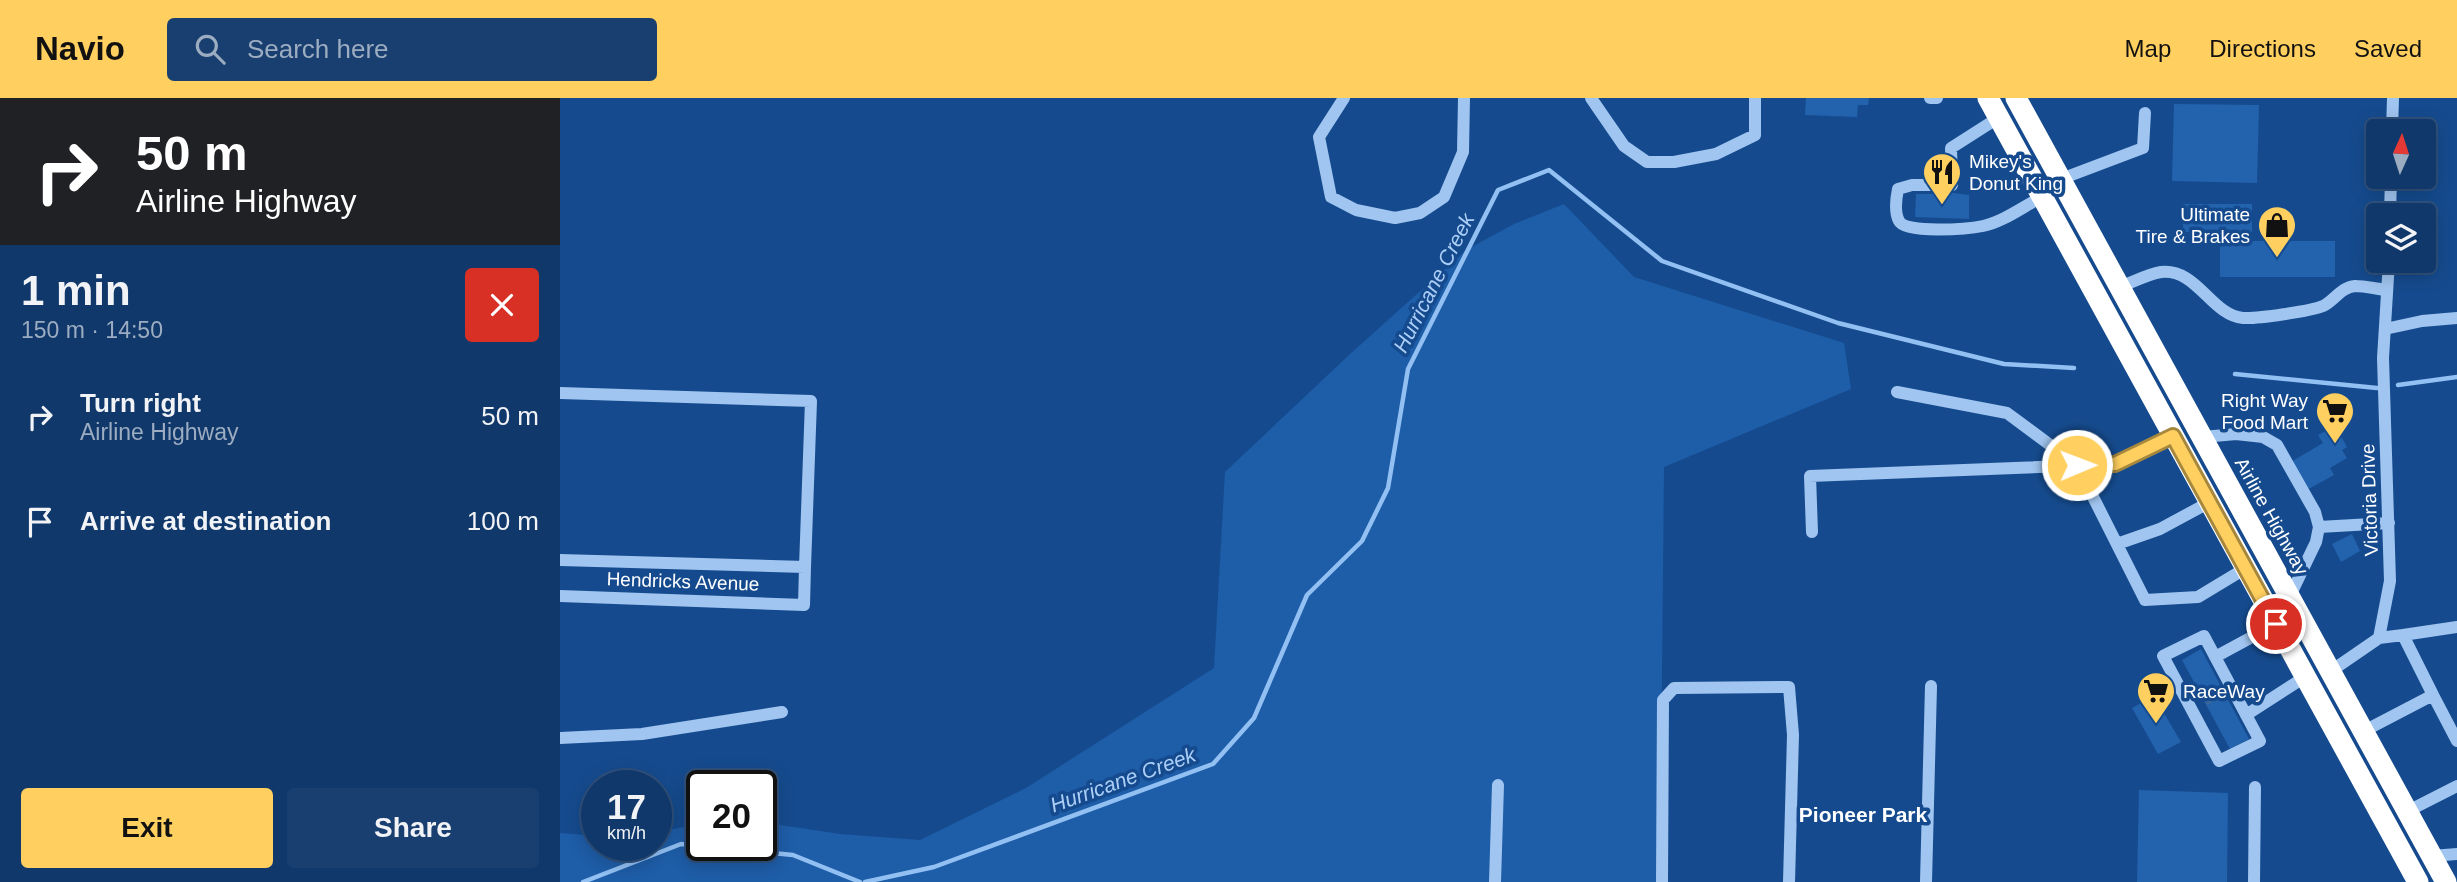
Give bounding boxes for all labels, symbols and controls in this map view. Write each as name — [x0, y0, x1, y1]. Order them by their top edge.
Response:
search box — [167, 18, 657, 81]
text: Navio — [35, 30, 125, 67]
icon: search — [191, 30, 229, 68]
text: Search here — [247, 34, 389, 64]
text: Map — [2125, 35, 2171, 62]
text: Directions — [2209, 35, 2316, 62]
text: Saved — [2354, 35, 2422, 62]
north arrow — [2366, 119, 2436, 189]
map controls — [2366, 119, 2436, 273]
icon: right — [21, 126, 112, 217]
text: 50 m — [136, 126, 248, 180]
restaurant icon: Mikey's Donut King — [1921, 151, 1963, 206]
place label: Mikey's Donut King — [1969, 151, 2063, 194]
text: Airline Highway — [136, 183, 357, 219]
button: layers — [2366, 203, 2436, 273]
place label: Ultimate Tire & Brakes — [2136, 204, 2250, 247]
shop icon: Ultimate Tire & Brakes — [2256, 204, 2298, 259]
water label: Hurricane Creek — [1389, 208, 1479, 356]
text: 1 min — [21, 267, 131, 314]
button: close — [465, 268, 539, 342]
text: 150 m · 14:50 — [21, 317, 163, 343]
text: Turn right — [80, 388, 201, 418]
place label: Right Way Food Mart — [2221, 390, 2309, 433]
supermarket icon: Right Way Food Mart — [2314, 390, 2356, 445]
icon: right — [21, 398, 59, 436]
text: 50 m — [481, 401, 539, 431]
text: Airline Highway — [80, 419, 239, 445]
position arrow — [2040, 428, 2114, 502]
street label: Victoria Drive — [2357, 443, 2382, 557]
street label: Airline Highway — [2231, 454, 2313, 579]
icon: arrive — [21, 503, 59, 541]
text: Arrive at destination — [80, 506, 331, 536]
text: 100 m — [467, 506, 539, 536]
street label: Hendricks Avenue — [606, 568, 760, 595]
pin — [2246, 594, 2306, 654]
icon: arrive — [2257, 605, 2295, 643]
supermarket icon: RaceWay — [2135, 670, 2177, 725]
place label: RaceWay — [2183, 681, 2265, 702]
water label: Hurricane Creek — [1047, 742, 1200, 816]
speed limit sign: 20 — [686, 770, 777, 861]
text: 17 — [607, 787, 646, 826]
button: Exit — [21, 788, 273, 868]
button: Share — [287, 788, 539, 868]
district label: Pioneer Park — [1799, 803, 1928, 826]
text: km/h — [607, 823, 646, 843]

